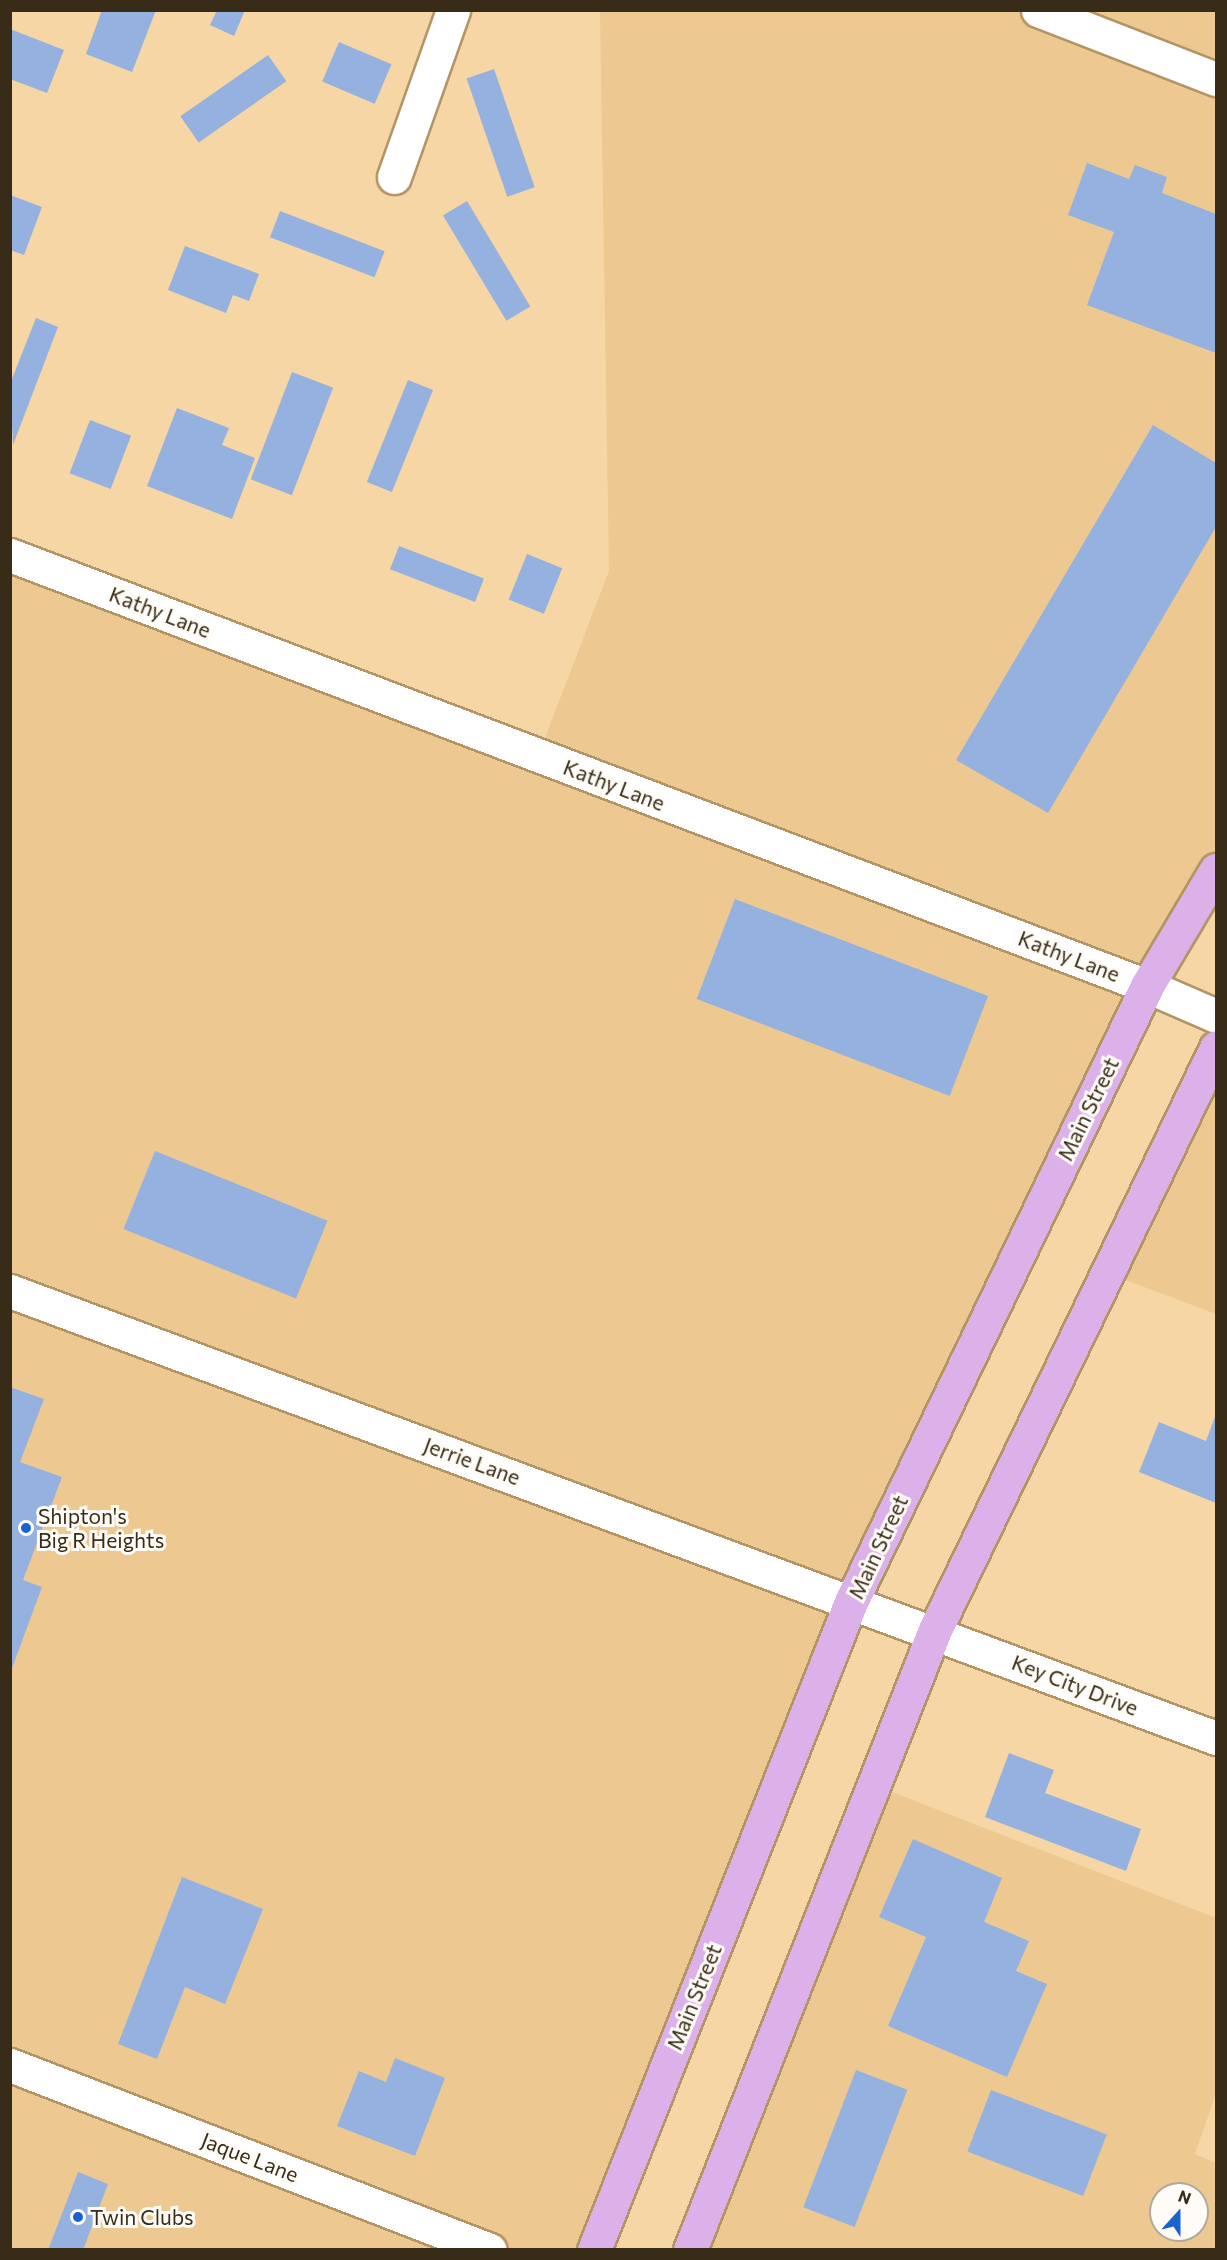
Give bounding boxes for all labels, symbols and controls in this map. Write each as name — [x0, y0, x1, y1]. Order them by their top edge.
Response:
street label: Kathy Lane — [106, 581, 214, 643]
street label: Kathy Lane — [560, 754, 668, 816]
street label: Kathy Lane — [1015, 925, 1123, 987]
street label: Main Street — [1052, 1053, 1124, 1165]
street label: Jerrie Lane — [420, 1432, 524, 1490]
street label: Main Street — [843, 1491, 913, 1603]
place label: Shipton's Big R Heights — [38, 1503, 164, 1553]
marker: Shipton's Big R Heights — [19, 1521, 33, 1535]
street label: Key City Drive — [1008, 1649, 1142, 1721]
street label: Main Street — [661, 1941, 727, 2053]
street label: Jaque Lane — [198, 2127, 302, 2187]
north arrow — [1149, 2182, 1209, 2242]
text: N — [1176, 2186, 1194, 2208]
place label: Twin Clubs — [90, 2204, 194, 2230]
marker: Twin Clubs — [71, 2210, 85, 2224]

